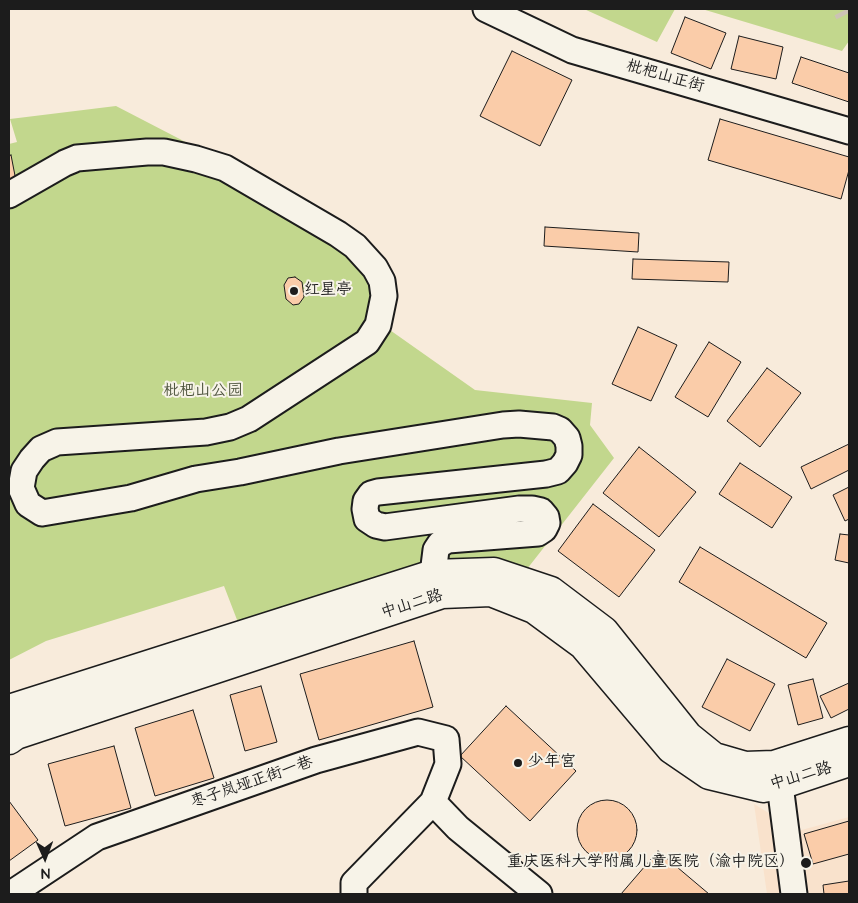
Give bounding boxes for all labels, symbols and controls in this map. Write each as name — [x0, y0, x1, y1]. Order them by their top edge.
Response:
street label: 枇杷山正街 — [624, 57, 706, 97]
place label: 红星亭 — [304, 281, 352, 301]
marker: 红星亭 — [288, 285, 300, 297]
park label: 枇杷山公园 — [163, 382, 243, 402]
street label: 中山二路 — [379, 586, 445, 624]
street label: 枣子岚垭正街一巷 — [188, 753, 316, 813]
place label: 少年宫 — [528, 753, 576, 773]
marker: 少年宫 — [512, 757, 524, 769]
street label: 中山二路 — [768, 759, 834, 795]
north arrow — [20, 833, 70, 883]
place label: 重庆医科大学附属儿童医院（渝中院区） — [507, 853, 795, 873]
marker: 重庆医科大学附属儿童医院（渝中院区） — [799, 856, 813, 870]
text: N — [41, 863, 50, 883]

